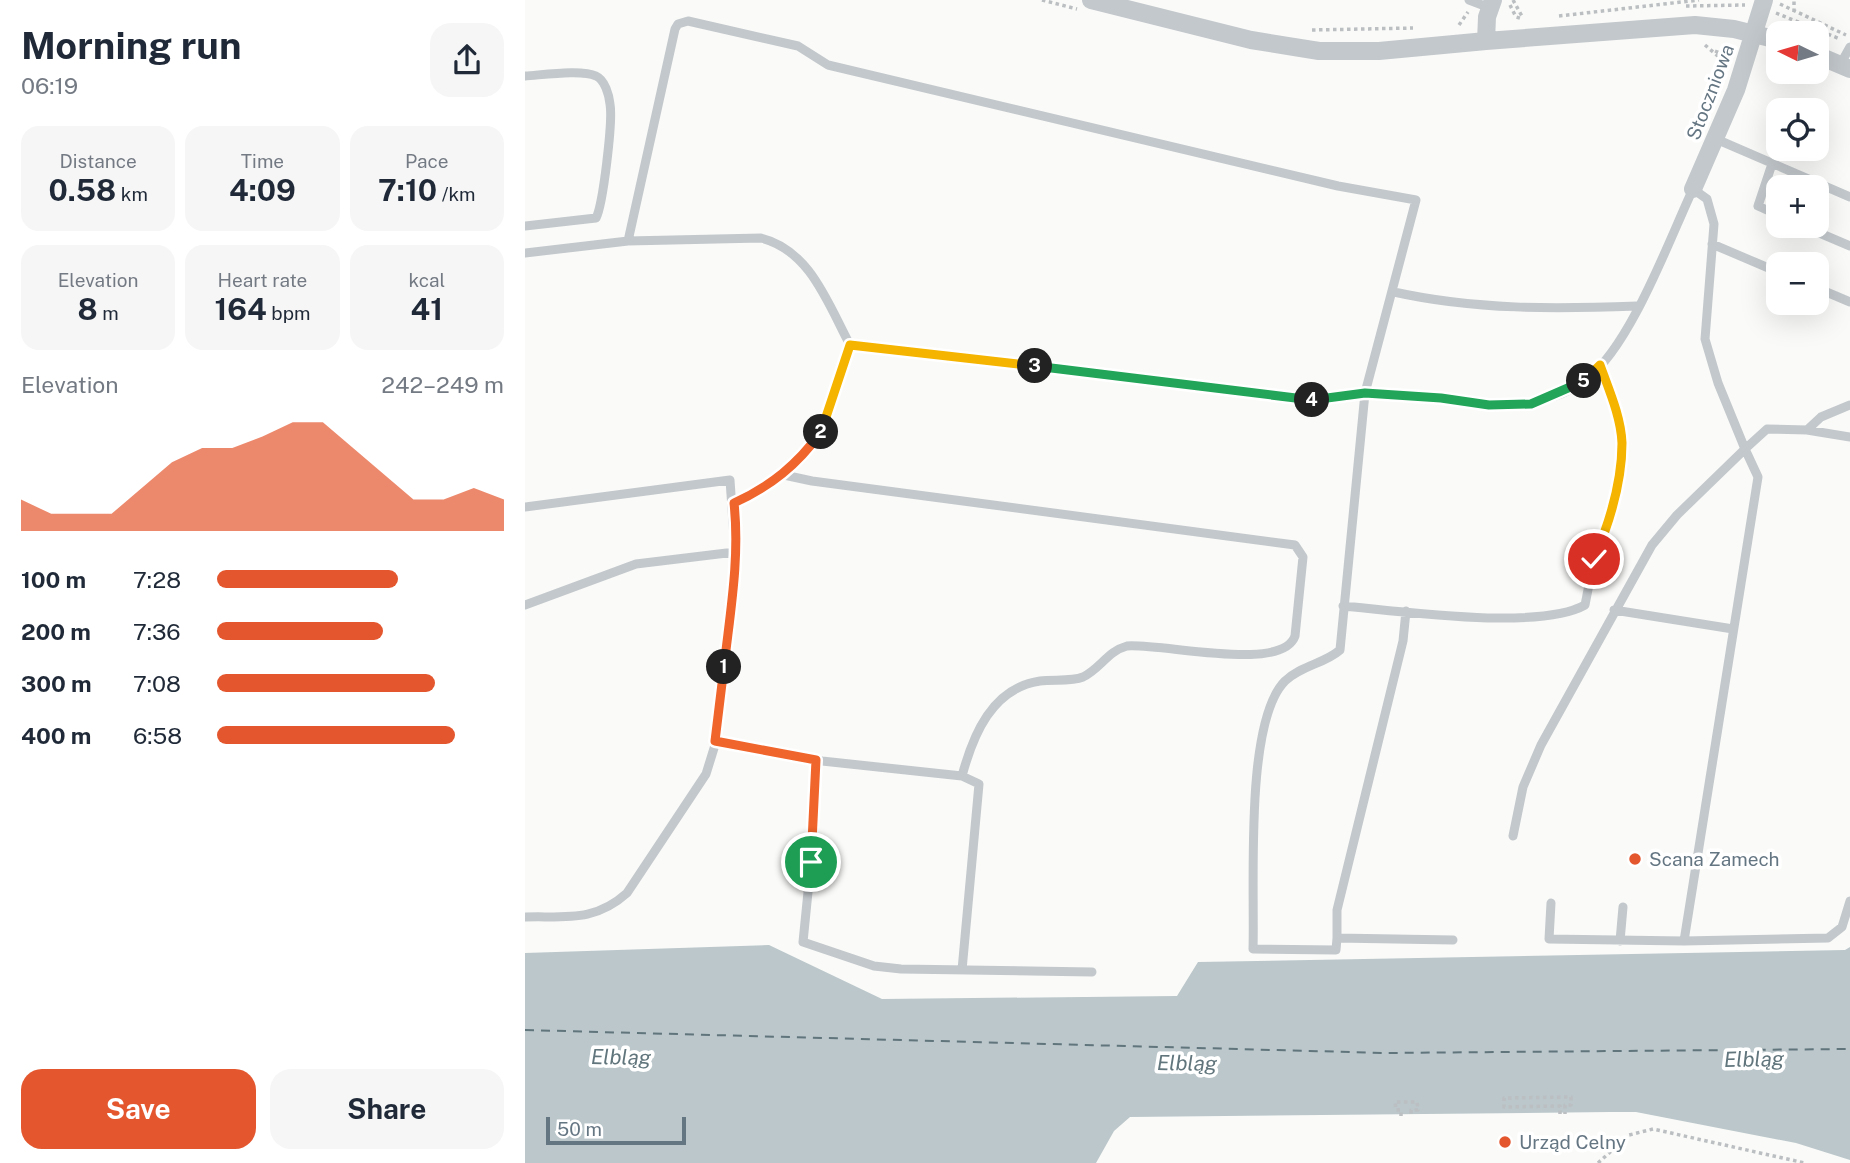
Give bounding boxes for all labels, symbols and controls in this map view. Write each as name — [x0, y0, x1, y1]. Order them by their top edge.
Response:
north arrow — [1766, 21, 1829, 84]
map controls — [1766, 21, 1829, 315]
text: Morning run — [21, 23, 242, 68]
button: share — [430, 23, 504, 97]
street label: Stoczniowa — [1682, 41, 1738, 143]
text: 06:19 — [21, 72, 78, 99]
button: locate — [1766, 98, 1829, 161]
text: Distance — [60, 150, 137, 172]
text: Time — [241, 150, 284, 172]
text: Pace — [405, 150, 449, 172]
text: 0.58 — [48, 172, 116, 208]
text: 4:09 — [229, 172, 296, 208]
text: 7:10 — [378, 172, 437, 208]
button: + — [1766, 175, 1829, 238]
text: km — [116, 183, 148, 205]
text: /km — [437, 183, 476, 205]
button: − — [1766, 252, 1829, 315]
text: Elevation — [58, 269, 138, 291]
text: Heart rate — [218, 269, 307, 291]
text: kcal — [408, 269, 445, 291]
text: 8 — [78, 291, 98, 327]
text: 164 — [215, 291, 267, 327]
text: 41 — [411, 291, 443, 327]
text: m — [98, 302, 119, 324]
text: bpm — [267, 302, 310, 324]
pin: 3 — [1017, 348, 1053, 384]
text: 3 — [1028, 354, 1041, 376]
pin: 5 — [1567, 364, 1601, 398]
text: 5 — [1577, 369, 1590, 391]
text: Elevation — [21, 371, 119, 398]
text: 242–249 m — [381, 371, 504, 398]
pin: 4 — [1295, 382, 1329, 418]
text: 4 — [1305, 388, 1318, 410]
pin: 2 — [803, 414, 839, 450]
text: 2 — [814, 420, 827, 442]
pin — [1564, 529, 1624, 589]
icon: check — [1575, 540, 1613, 578]
text: 100 m — [21, 566, 86, 593]
text: 7:28 — [133, 566, 181, 593]
text: 200 m — [21, 618, 91, 645]
text: 7:36 — [133, 618, 181, 645]
pin: 1 — [707, 650, 741, 684]
text: 1 — [719, 655, 728, 677]
text: 300 m — [21, 670, 92, 697]
text: 7:08 — [133, 670, 181, 697]
text: 400 m — [21, 722, 91, 749]
text: 6:58 — [133, 722, 182, 749]
pin — [781, 832, 841, 892]
icon: arrive — [792, 843, 830, 881]
place label: Scana Zamech — [1649, 848, 1780, 870]
marker: Scana Zamech — [1627, 851, 1643, 867]
water label: Elbląg — [591, 1044, 652, 1070]
water label: Elbląg — [1724, 1046, 1785, 1072]
water label: Elbląg — [1157, 1050, 1218, 1076]
button: Save — [21, 1069, 256, 1149]
button: Share — [270, 1069, 504, 1149]
scale bar — [546, 1114, 686, 1146]
text: 50 m — [557, 1118, 602, 1140]
place label: Urząd Celny — [1519, 1131, 1626, 1153]
marker: Urząd Celny — [1497, 1134, 1513, 1150]

